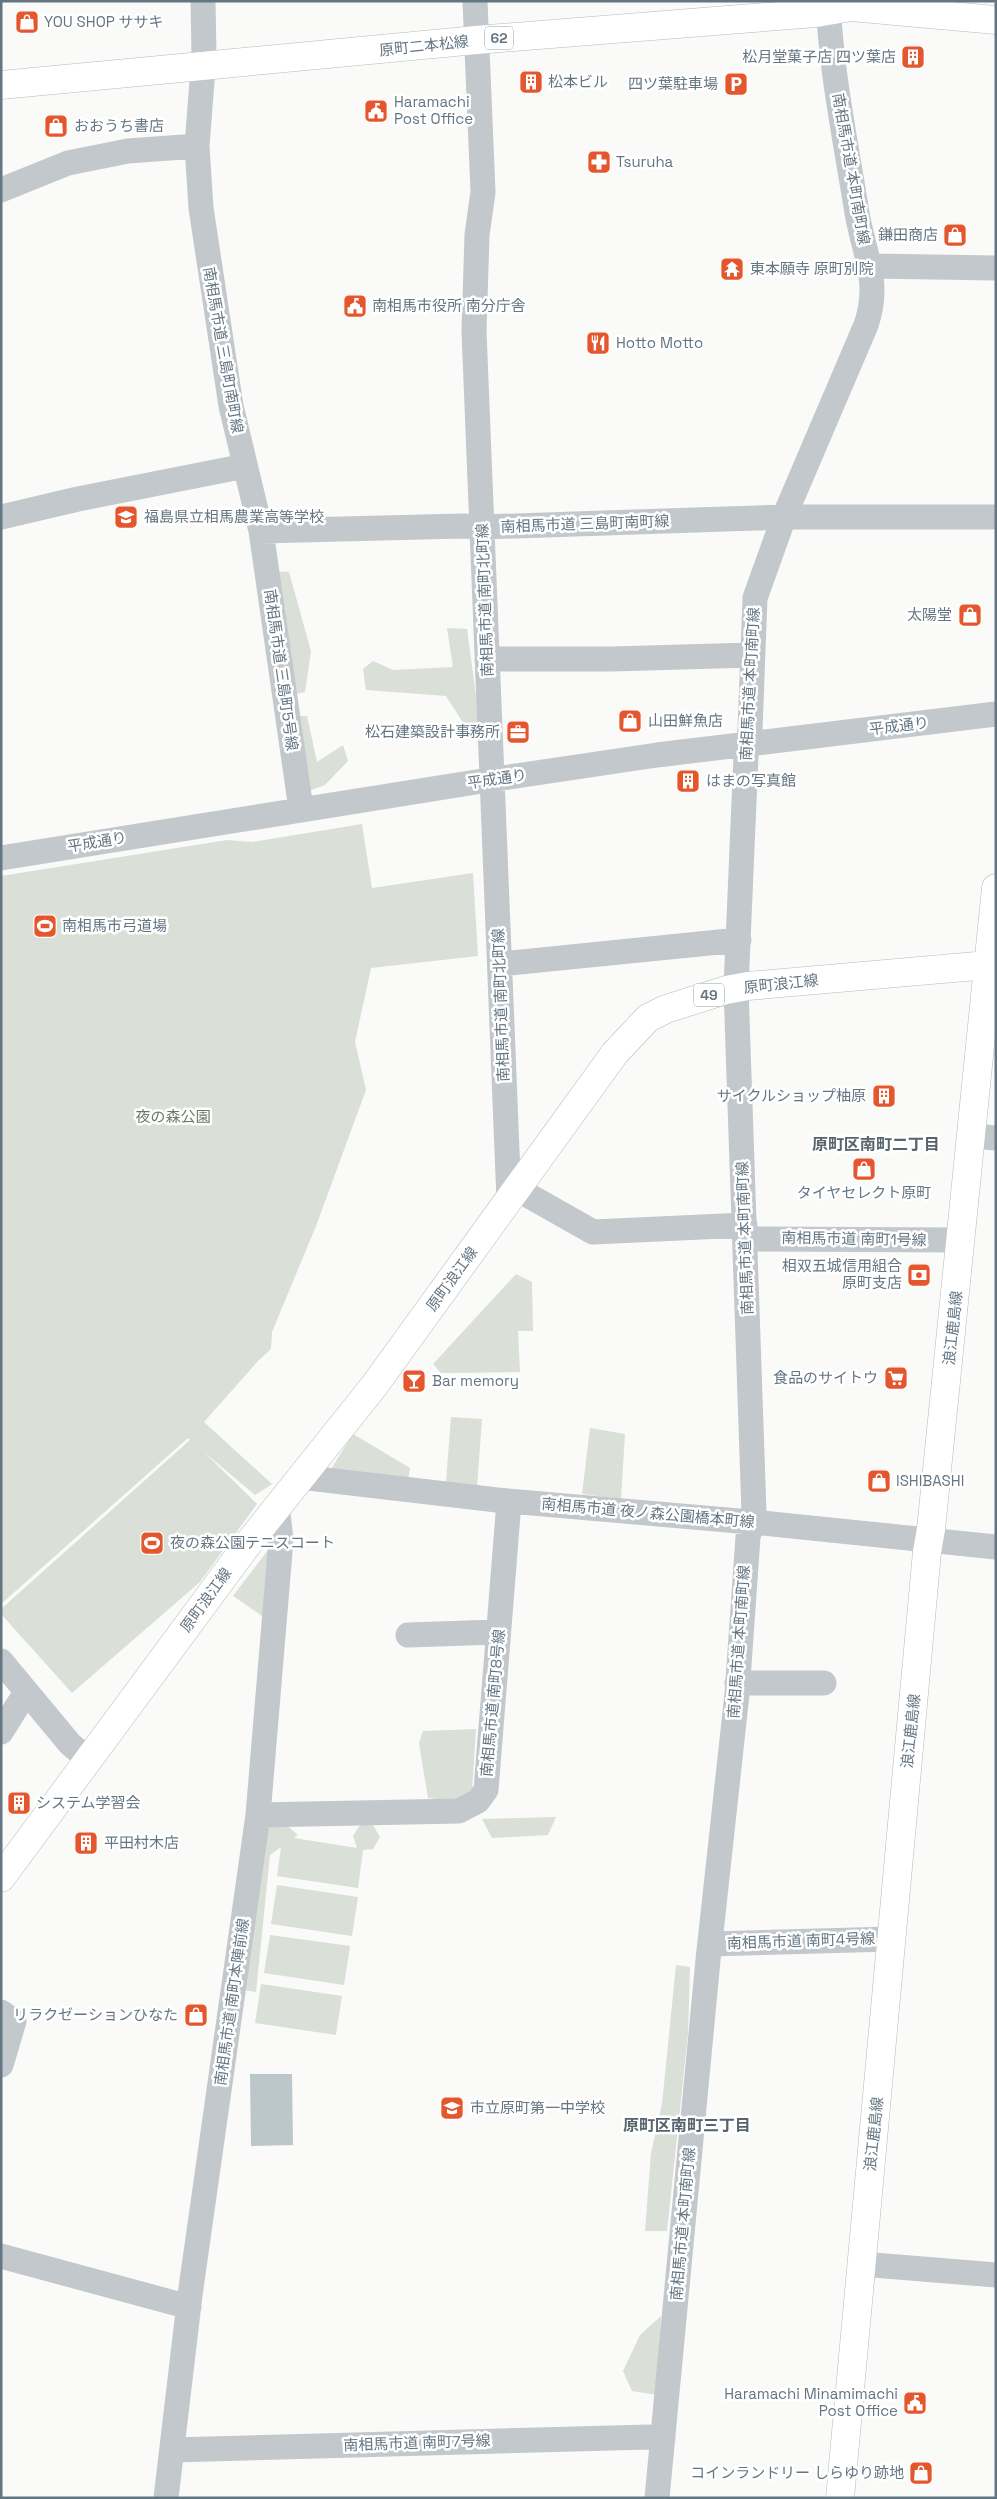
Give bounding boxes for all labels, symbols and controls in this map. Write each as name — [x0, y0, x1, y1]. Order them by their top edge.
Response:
shop icon: YOU SHOP ササキ — [14, 9, 40, 35]
place label: YOU SHOP ササキ — [44, 12, 164, 31]
road number: 62 — [485, 26, 513, 49]
street label: 原町二本松線 — [378, 31, 470, 60]
building icon: 松月堂菓子店 四ツ葉店 — [900, 44, 926, 70]
place label: 松月堂菓子店 四ツ葉店 — [742, 47, 896, 66]
building icon: 松本ビル — [518, 69, 544, 95]
parking icon: 四ツ葉駐車場 — [723, 71, 749, 97]
place label: 松本ビル — [548, 72, 608, 91]
place label: 四ツ葉駐車場 — [628, 74, 718, 93]
place label: Haramachi Post Office — [394, 92, 473, 128]
street label: 南相馬市道 本町南町線 — [829, 92, 874, 246]
public building icon: Haramachi Post Office — [363, 98, 389, 124]
shop icon: おおうち書店 — [43, 113, 69, 139]
place label: おおうち書店 — [74, 116, 164, 135]
pharmacy icon: Tsuruha — [586, 149, 612, 175]
place label: Tsuruha — [616, 152, 674, 171]
shop icon: 鎌田商店 — [942, 222, 968, 248]
place label: 鎌田商店 — [878, 225, 938, 244]
temple icon: 東本願寺 原町別院 — [719, 256, 745, 282]
place label: 東本願寺 原町別院 — [750, 259, 874, 278]
street label: 南相馬市道 三島町南町線 — [199, 265, 248, 435]
public building icon: 南相馬市役所 南分庁舎 — [342, 293, 368, 319]
place label: 南相馬市役所 南分庁舎 — [372, 296, 526, 315]
restaurant icon: Hotto Motto — [585, 330, 611, 356]
place label: Hotto Motto — [616, 333, 703, 352]
school or university icon: 福島県立相馬農業高等学校 — [113, 504, 139, 530]
place label: 福島県立相馬農業高等学校 — [144, 507, 324, 526]
street label: 南相馬市道 三島町南町線 — [500, 511, 670, 536]
street label: 南相馬市道 南町北町線 — [472, 523, 497, 677]
street label: 南相馬市道 三島町5号線 — [261, 588, 302, 752]
shop icon: 太陽堂 — [957, 602, 983, 628]
place label: 太陽堂 — [907, 605, 952, 624]
street label: 南相馬市道 本町南町線 — [736, 607, 763, 761]
shop icon: 山田鮮魚店 — [617, 708, 643, 734]
place label: 山田鮮魚店 — [648, 711, 723, 730]
street label: 平成通り — [868, 712, 930, 739]
office icon: 松石建築設計事務所 — [505, 719, 531, 745]
place label: 松石建築設計事務所 — [365, 722, 500, 741]
street label: 平成通り — [466, 765, 528, 792]
building icon: はまの写真館 — [675, 768, 701, 794]
place label: はまの写真館 — [706, 771, 796, 790]
street label: 平成通り — [66, 827, 128, 856]
sports icon: 南相馬市弓道場 — [32, 913, 58, 939]
place label: 南相馬市弓道場 — [62, 916, 167, 935]
street label: 南相馬市道 南町北町線 — [488, 928, 513, 1082]
street label: 原町浪江線 — [743, 970, 819, 997]
road number: 49 — [694, 984, 724, 1006]
building icon: サイクルショップ柚原 — [871, 1083, 897, 1109]
place label: サイクルショップ柚原 — [717, 1086, 866, 1105]
park label: 夜の森公園 — [135, 1107, 211, 1126]
district label: 原町区南町二丁目 — [812, 1134, 940, 1155]
shop icon: タイヤセレクト原町 — [851, 1156, 877, 1182]
street label: 南相馬市道 本町南町線 — [732, 1161, 757, 1315]
place label: タイヤセレクト原町 — [797, 1183, 931, 1202]
street label: 南相馬市道 南町1号線 — [781, 1228, 927, 1249]
street label: 原町浪江線 — [422, 1243, 481, 1315]
place label: 相双五城信用組合 原町支店 — [782, 1256, 902, 1292]
bank icon: 相双五城信用組合 原町支店 — [906, 1262, 932, 1288]
street label: 浪江鹿島線 — [939, 1290, 966, 1366]
supermarket icon: 食品のサイトウ — [883, 1365, 909, 1391]
bar icon: Bar memory — [401, 1368, 427, 1394]
place label: 食品のサイトウ — [773, 1368, 878, 1387]
place label: Bar memory — [432, 1371, 519, 1390]
shop icon: ISHIBASHI — [866, 1468, 892, 1494]
place label: ISHIBASHI — [896, 1471, 964, 1490]
street label: 南相馬市道 夜ノ森公園橋本町線 — [541, 1494, 755, 1531]
sports icon: 夜の森公園テニスコート — [139, 1530, 165, 1556]
place label: 夜の森公園テニスコート — [170, 1533, 335, 1552]
street label: 原町浪江線 — [176, 1564, 235, 1636]
street label: 南相馬市道 本町南町線 — [724, 1565, 753, 1719]
street label: 南相馬市道 南町8号線 — [477, 1628, 508, 1778]
street label: 浪江鹿島線 — [897, 1693, 924, 1769]
building icon: システム学習会 — [6, 1790, 32, 1816]
place label: システム学習会 — [36, 1793, 141, 1812]
building icon: 平田村木店 — [73, 1830, 99, 1856]
place label: 平田村木店 — [104, 1833, 179, 1852]
street label: 南相馬市道 南町本陣前線 — [210, 1917, 253, 2087]
street label: 南相馬市道 南町4号線 — [727, 1928, 875, 1953]
shop icon: リラクゼーションひなた — [183, 2002, 209, 2028]
place label: リラクゼーションひなた — [13, 2005, 178, 2024]
school or university icon: 市立原町第一中学校 — [439, 2095, 465, 2121]
street label: 浪江鹿島線 — [860, 2096, 887, 2172]
place label: 市立原町第一中学校 — [470, 2098, 605, 2117]
district label: 原町区南町三丁目 — [623, 2115, 751, 2136]
street label: 南相馬市道 本町南町線 — [666, 2146, 699, 2301]
place label: Haramachi Minamimachi Post Office — [724, 2384, 898, 2420]
public building icon: Haramachi Minamimachi Post Office — [902, 2390, 928, 2416]
street label: 南相馬市道 南町7号線 — [343, 2430, 491, 2455]
shop icon: コインランドリー しらゆり跡地 — [908, 2460, 934, 2486]
place label: コインランドリー しらゆり跡地 — [690, 2463, 904, 2482]

